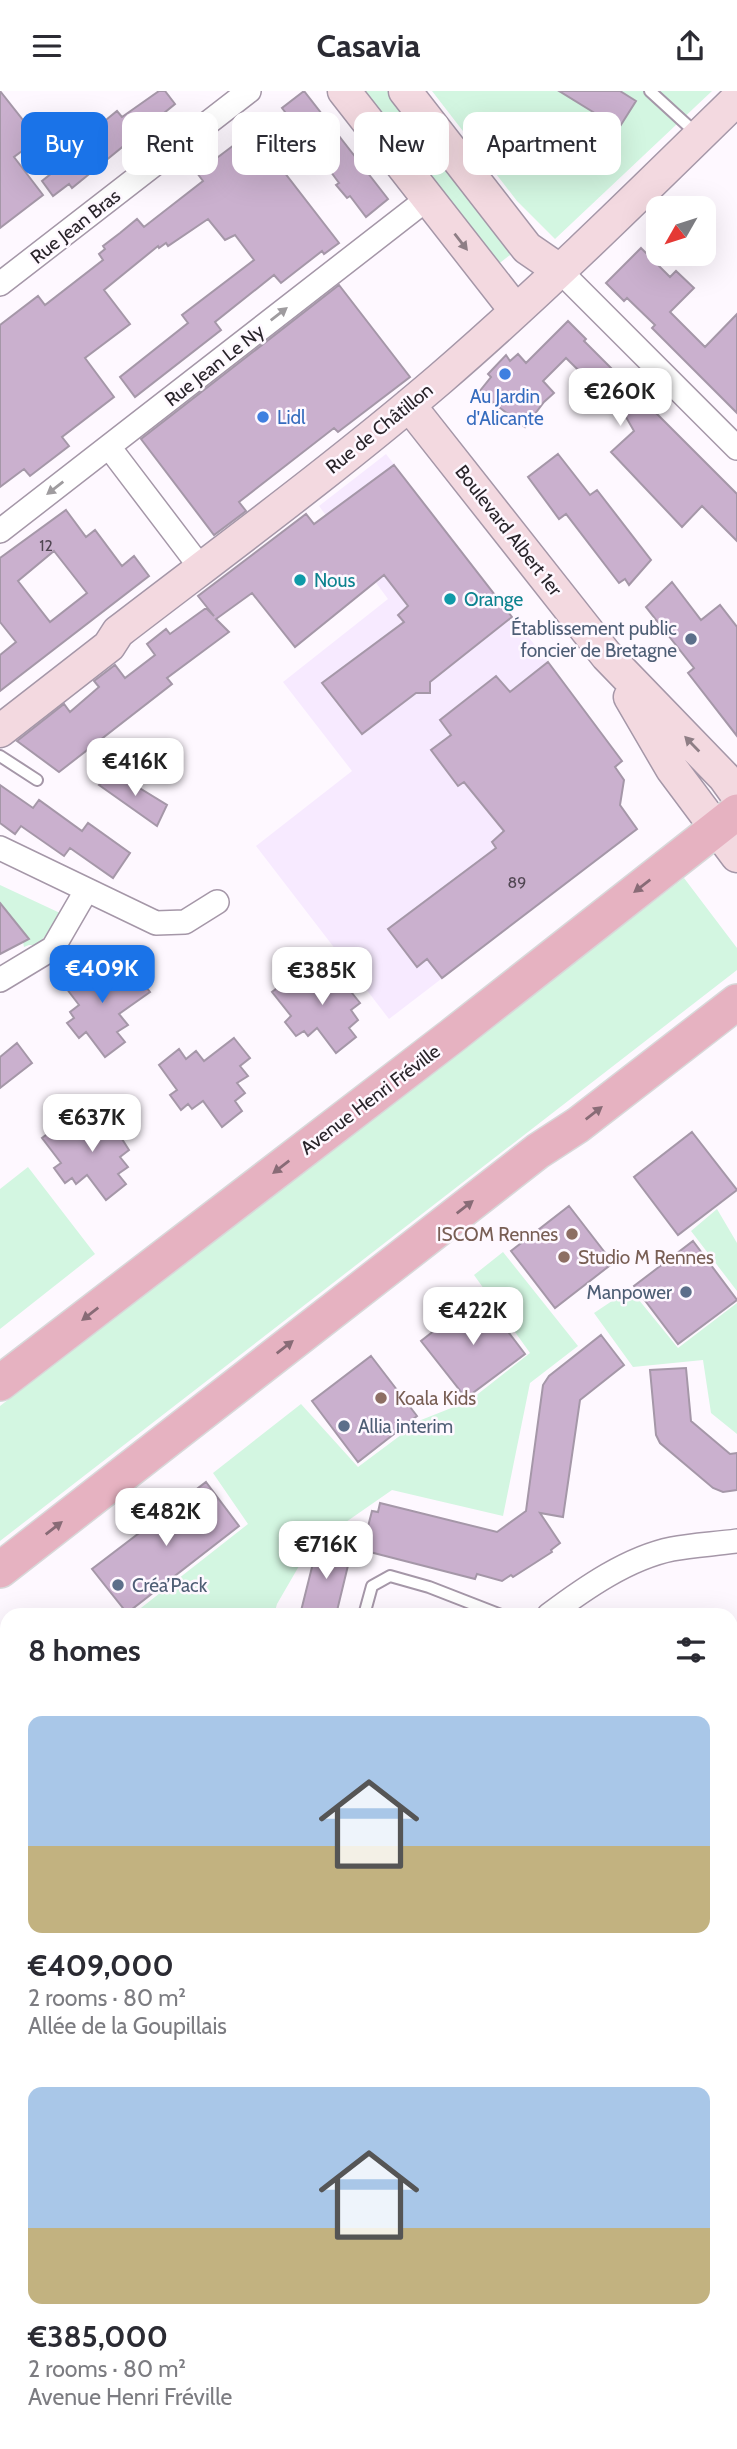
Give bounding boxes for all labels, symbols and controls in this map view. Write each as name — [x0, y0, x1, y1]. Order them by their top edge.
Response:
text: Casavia — [317, 26, 420, 65]
icon: menu — [28, 27, 66, 65]
icon: share — [671, 27, 709, 65]
chip: Buy — [21, 112, 108, 175]
chip: Rent — [122, 112, 218, 175]
chip: Filters — [232, 112, 340, 175]
chip: New — [354, 112, 449, 175]
chip: Apartment — [463, 112, 621, 175]
street label: Rue Jean Bras — [26, 184, 125, 269]
north arrow — [646, 196, 716, 266]
map controls — [646, 196, 716, 266]
one-way arrow — [453, 233, 467, 251]
one-way arrow — [269, 307, 287, 322]
street label: Rue Jean Le Ny — [160, 319, 269, 411]
marker: Au Jardin d'Alicante — [497, 366, 513, 382]
pin: €260K — [571, 369, 669, 428]
text: €260K — [585, 377, 655, 405]
street label: Rue de Châtillon — [321, 378, 437, 479]
place label: Au Jardin d'Alicante — [466, 385, 544, 430]
place label: Lidl — [277, 406, 306, 429]
marker: Lidl — [255, 409, 271, 425]
street label: Boulevard Albert 1er — [450, 460, 567, 600]
one-way arrow — [47, 481, 65, 496]
house number: 12 — [39, 536, 53, 555]
place label: Nous — [314, 569, 356, 592]
marker: Nous — [292, 572, 308, 588]
place label: Orange — [464, 588, 524, 611]
marker: Orange — [442, 591, 458, 607]
place label: Établissement public foncier de Bretagne — [511, 616, 677, 662]
marker: Établissement public foncier de Bretagne — [683, 631, 699, 647]
one-way arrow — [683, 735, 700, 752]
pin: €416K — [86, 739, 184, 798]
text: €416K — [103, 747, 167, 775]
house number: 89 — [508, 873, 526, 892]
one-way arrow — [633, 879, 651, 894]
pin: €409K — [53, 946, 151, 1005]
pin: €385K — [273, 947, 371, 1007]
text: €409K — [66, 954, 138, 982]
text: €385K — [288, 956, 356, 984]
street label: Avenue Henri Fréville — [296, 1039, 445, 1159]
pin: €637K — [43, 1095, 141, 1154]
text: €637K — [59, 1103, 125, 1131]
one-way arrow — [585, 1105, 603, 1120]
one-way arrow — [272, 1159, 290, 1173]
one-way arrow — [455, 1200, 473, 1215]
place label: ISCOM Rennes — [437, 1223, 558, 1246]
marker: ISCOM Rennes — [564, 1226, 580, 1242]
place label: Studio M Rennes — [578, 1246, 714, 1269]
marker: Studio M Rennes — [556, 1249, 572, 1265]
place label: Manpower — [587, 1281, 672, 1304]
marker: Manpower — [678, 1284, 694, 1300]
pin: €422K — [424, 1287, 522, 1347]
text: €422K — [439, 1296, 507, 1324]
one-way arrow — [82, 1306, 100, 1321]
one-way arrow — [276, 1340, 294, 1354]
place label: Koala Kids — [395, 1387, 476, 1410]
marker: Koala Kids — [373, 1390, 389, 1406]
place label: Allia interim — [358, 1415, 453, 1438]
marker: Allia interim — [336, 1418, 352, 1434]
pin: €482K — [117, 1489, 215, 1548]
text: €482K — [131, 1497, 201, 1525]
pin: €716K — [277, 1521, 375, 1581]
one-way arrow — [45, 1522, 63, 1536]
text: €716K — [295, 1530, 357, 1558]
place label: Créa’Pack — [132, 1574, 208, 1597]
marker: Créa’Pack — [110, 1577, 126, 1593]
icon: filters — [672, 1631, 710, 1669]
text: 8 homes — [28, 1632, 141, 1669]
icon: home — [306, 1761, 432, 1887]
text: €409,000 — [28, 1947, 174, 1984]
text: 2 rooms · 80 m² — [28, 1984, 186, 2012]
text: Allée de la Goupillais — [28, 2012, 227, 2040]
icon: home — [306, 2132, 432, 2258]
text: €385,000 — [28, 2318, 168, 2355]
text: 2 rooms · 80 m² — [28, 2355, 186, 2383]
text: Avenue Henri Fréville — [28, 2383, 232, 2411]

